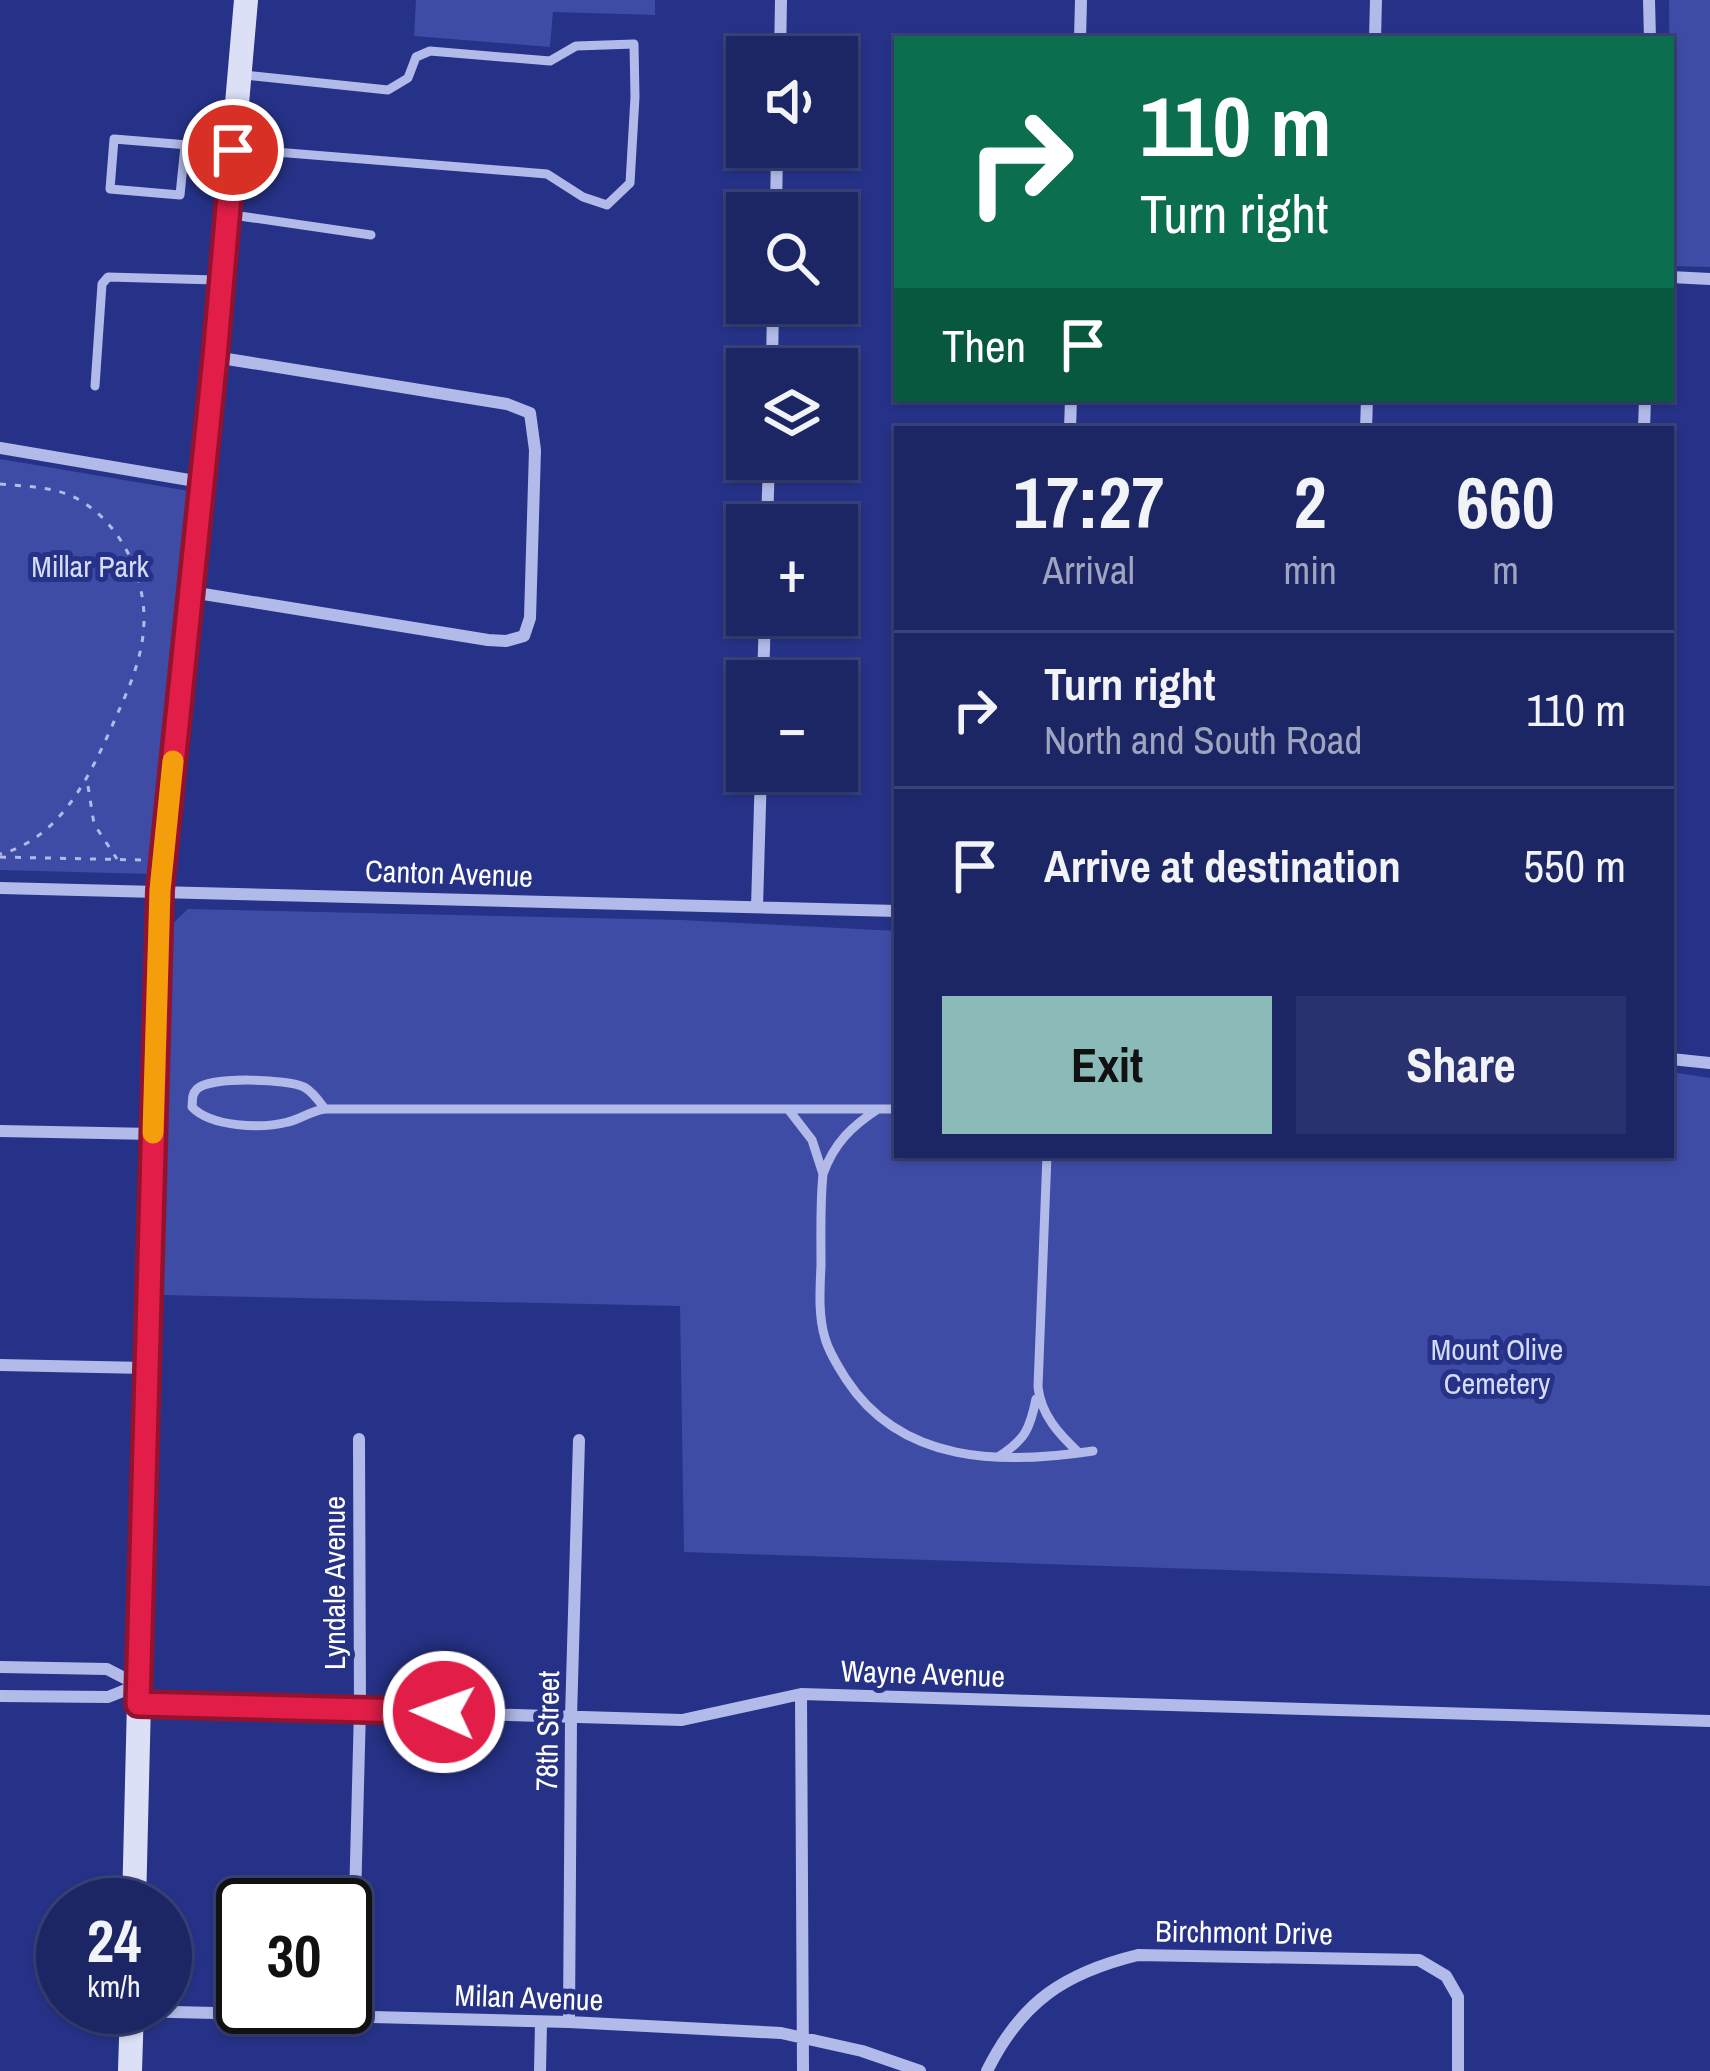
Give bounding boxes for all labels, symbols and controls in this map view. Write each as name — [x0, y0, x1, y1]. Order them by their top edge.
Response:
map controls — [726, 36, 858, 792]
button: sound — [726, 36, 858, 168]
text: 110 m — [1140, 69, 1332, 182]
icon: right — [942, 84, 1098, 240]
pin — [182, 99, 284, 201]
icon: arrive — [200, 117, 266, 183]
text: Turn right — [1140, 177, 1328, 250]
button: search — [726, 192, 858, 324]
icon: arrive — [1050, 312, 1116, 378]
text: Then — [942, 315, 1026, 376]
button: layers — [726, 348, 858, 480]
text: 17:27 — [1013, 453, 1164, 550]
text: 2 — [1294, 453, 1327, 550]
text: 660 — [1456, 453, 1555, 550]
button: + — [726, 504, 858, 636]
text: Arrival — [1043, 544, 1135, 596]
text: min — [1284, 544, 1337, 596]
text: m — [1492, 544, 1519, 596]
park label: Millar Park — [31, 546, 149, 586]
text: Turn right — [1044, 653, 1216, 714]
button: − — [726, 660, 858, 792]
icon: right — [942, 677, 1008, 743]
text: 110 m — [1526, 679, 1626, 740]
text: North and South Road — [1044, 714, 1362, 766]
icon: arrive — [942, 833, 1008, 899]
text: Arrive at destination — [1044, 835, 1401, 896]
text: 550 m — [1523, 835, 1626, 896]
street label: Canton Avenue — [364, 850, 534, 896]
button: Exit — [942, 996, 1272, 1134]
button: Share — [1296, 996, 1626, 1134]
park label: Mount Olive Cemetery — [1431, 1329, 1563, 1403]
street label: Lyndale Avenue — [314, 1496, 354, 1670]
position arrow — [381, 1649, 507, 1775]
street label: Wayne Avenue — [840, 1650, 1006, 1696]
street label: 78th Street — [526, 1670, 568, 1792]
speed limit sign: 30 — [216, 1878, 372, 2034]
text: 24 — [87, 1900, 141, 1981]
street label: Birchmont Drive — [1155, 1910, 1333, 1954]
text: km/h — [87, 1966, 141, 2006]
street label: Milan Avenue — [454, 1974, 604, 2020]

